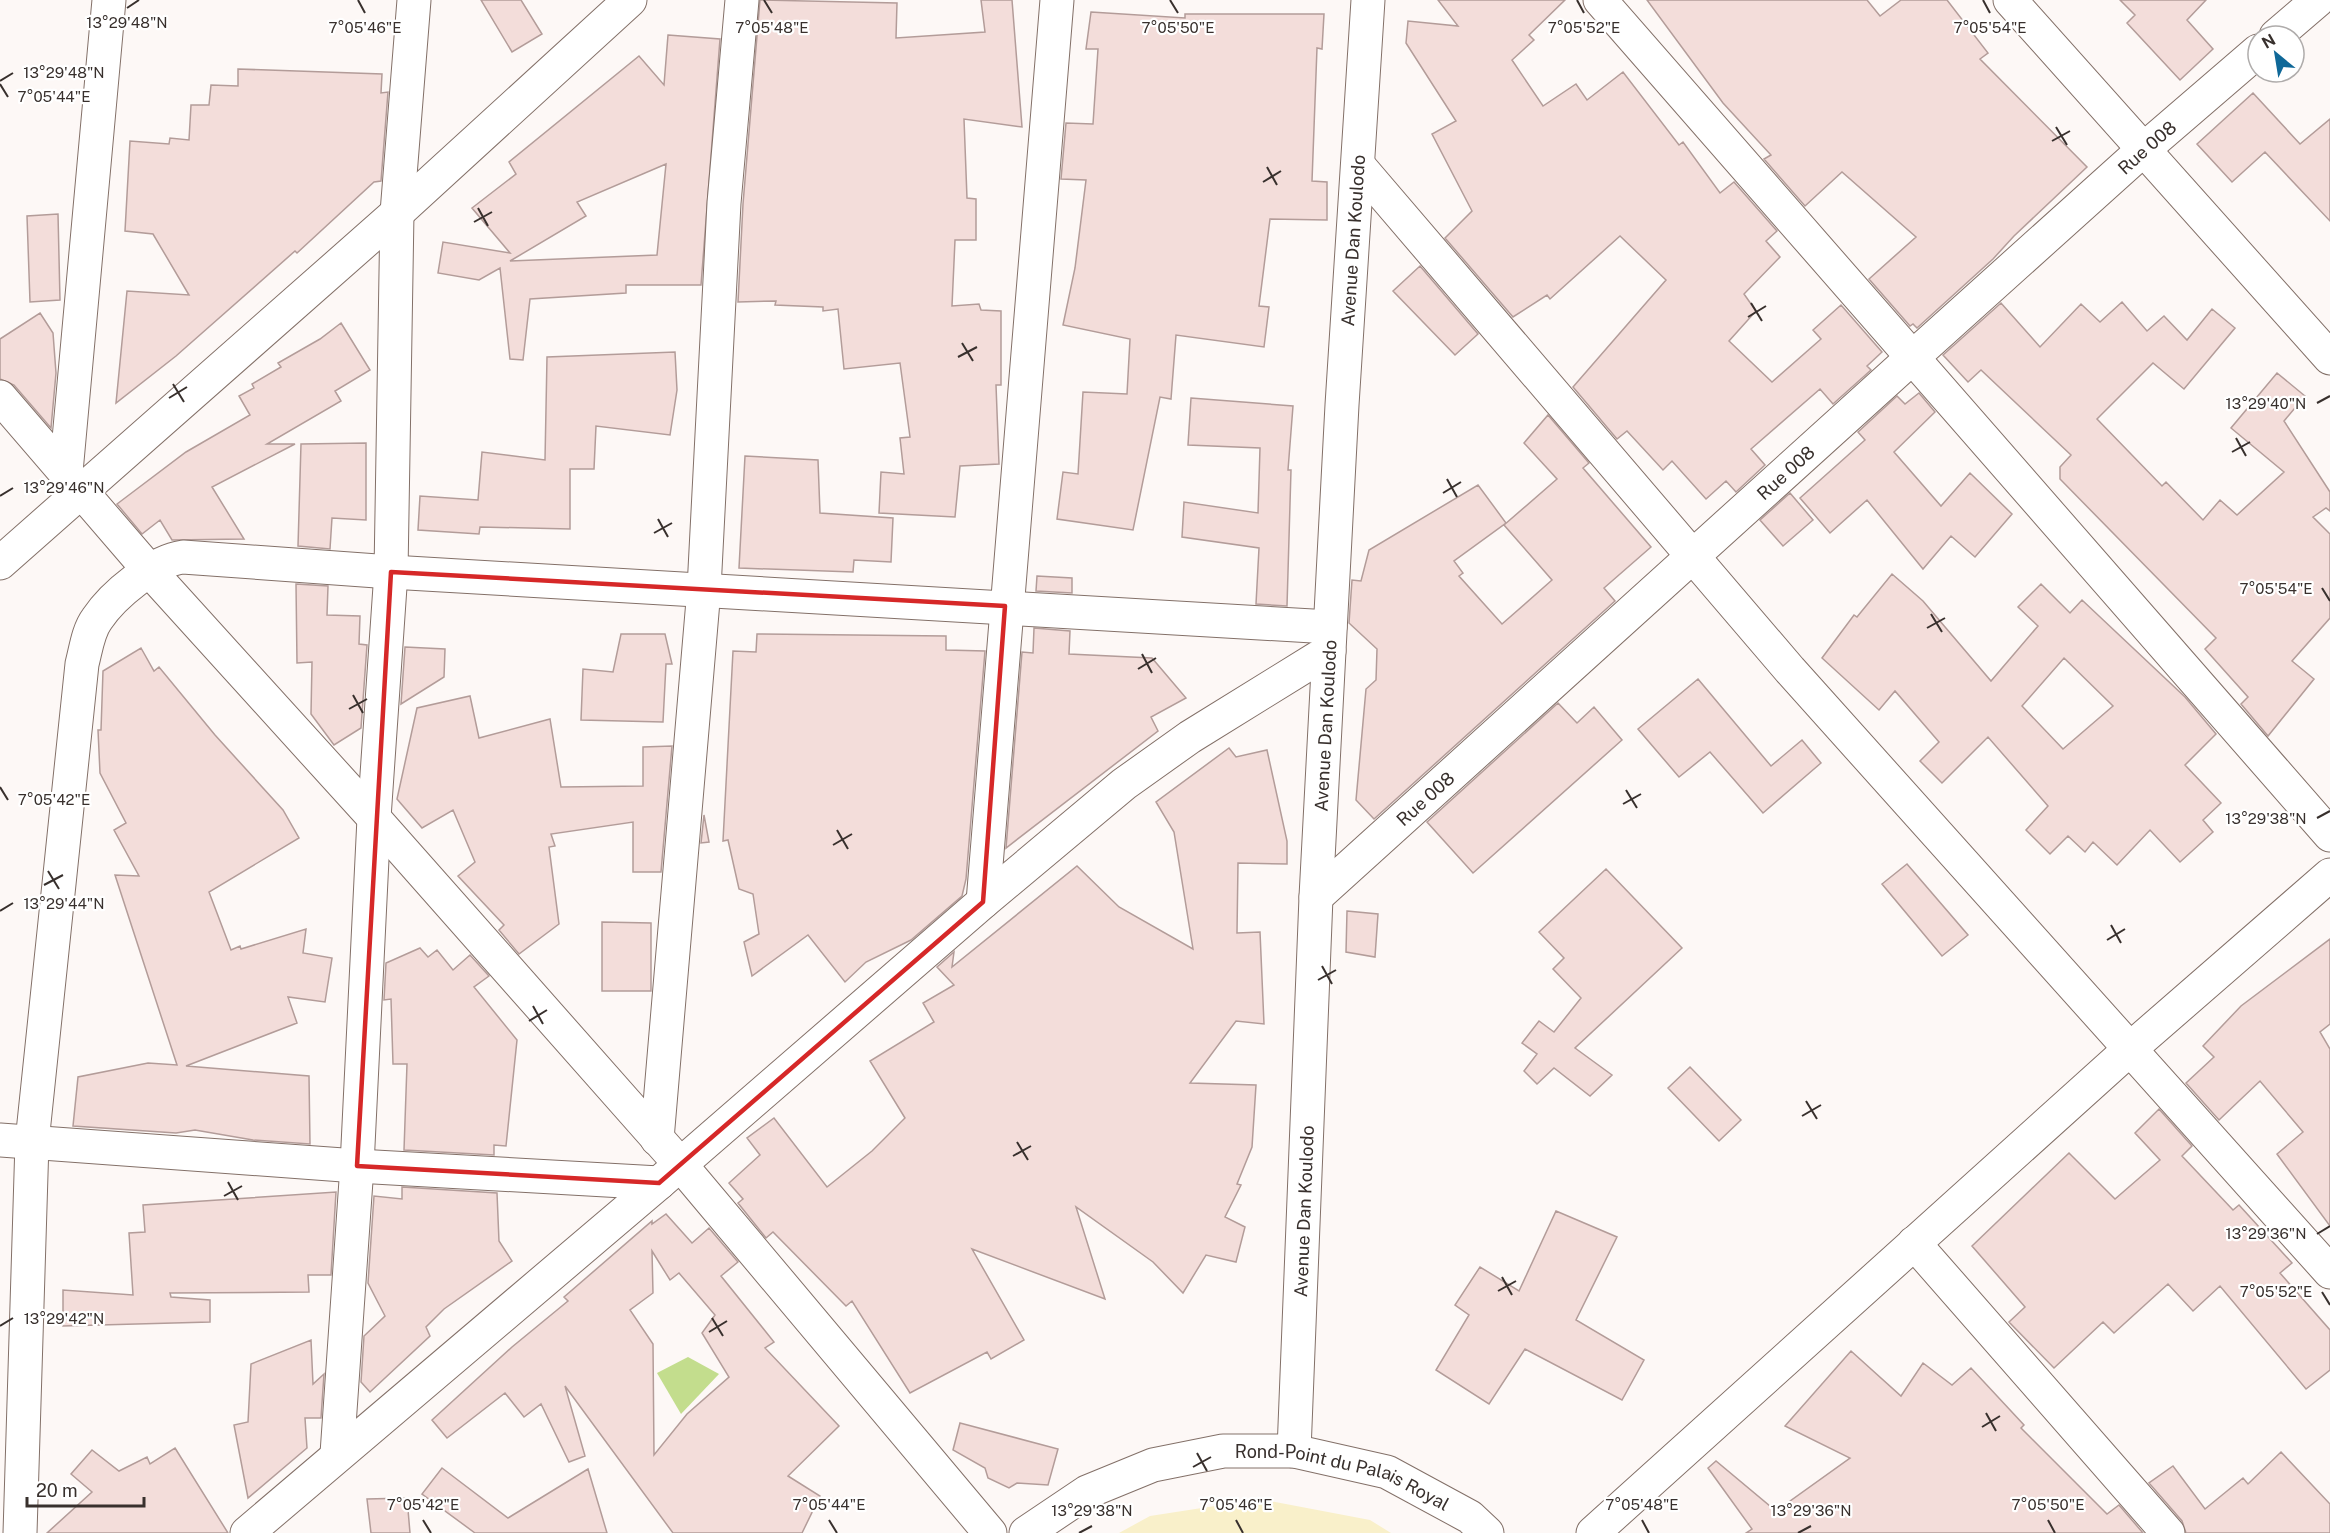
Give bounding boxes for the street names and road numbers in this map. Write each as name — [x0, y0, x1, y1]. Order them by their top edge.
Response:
street label: Rue 008 — [2113, 116, 2180, 178]
street label: Avenue Dan Koulodo — [1337, 154, 1369, 327]
street label: Rue 008 — [1752, 441, 1819, 504]
street label: Avenue Dan Koulodo — [1310, 639, 1340, 812]
street label: Rue 008 — [1392, 767, 1458, 830]
street label: Avenue Dan Koulodo — [1290, 1125, 1317, 1298]
street label: Rond-Point du Palais Royal — [1235, 1441, 1453, 1514]

